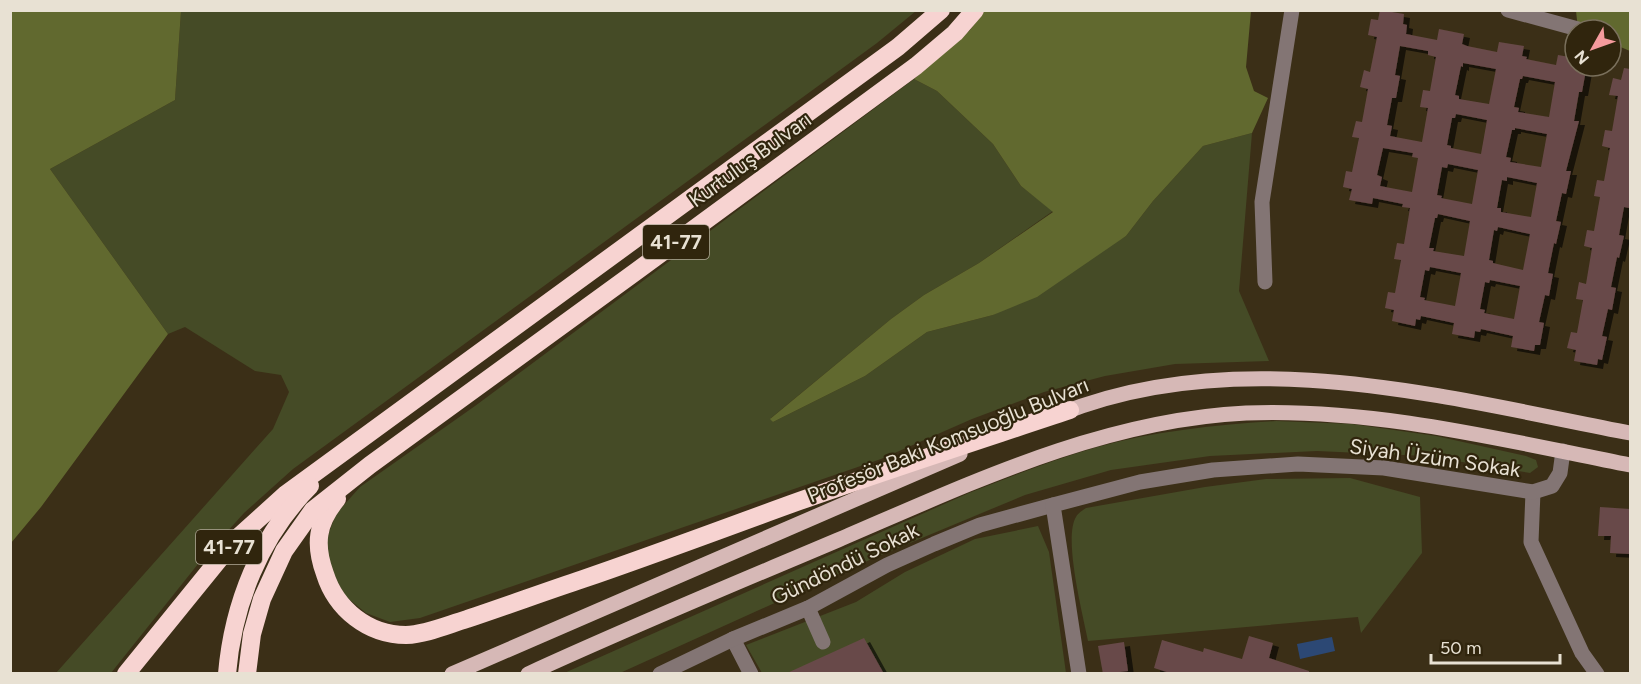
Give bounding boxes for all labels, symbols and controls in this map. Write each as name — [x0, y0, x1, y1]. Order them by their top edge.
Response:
north arrow — [1563, 18, 1623, 78]
text: N — [1571, 46, 1593, 68]
street label: Kurtuluş Bulvarı — [684, 107, 816, 212]
road number: 41-77 — [643, 225, 709, 259]
street label: Profesör Baki Komsuoğlu Bulvarı — [803, 372, 1092, 508]
street label: Siyah Üzüm Sokak — [1348, 433, 1523, 482]
street label: Gündöndü Sokak — [767, 517, 923, 610]
road number: 41-77 — [196, 530, 262, 564]
scale bar — [1431, 627, 1560, 665]
text: 50 m — [1440, 637, 1482, 659]

